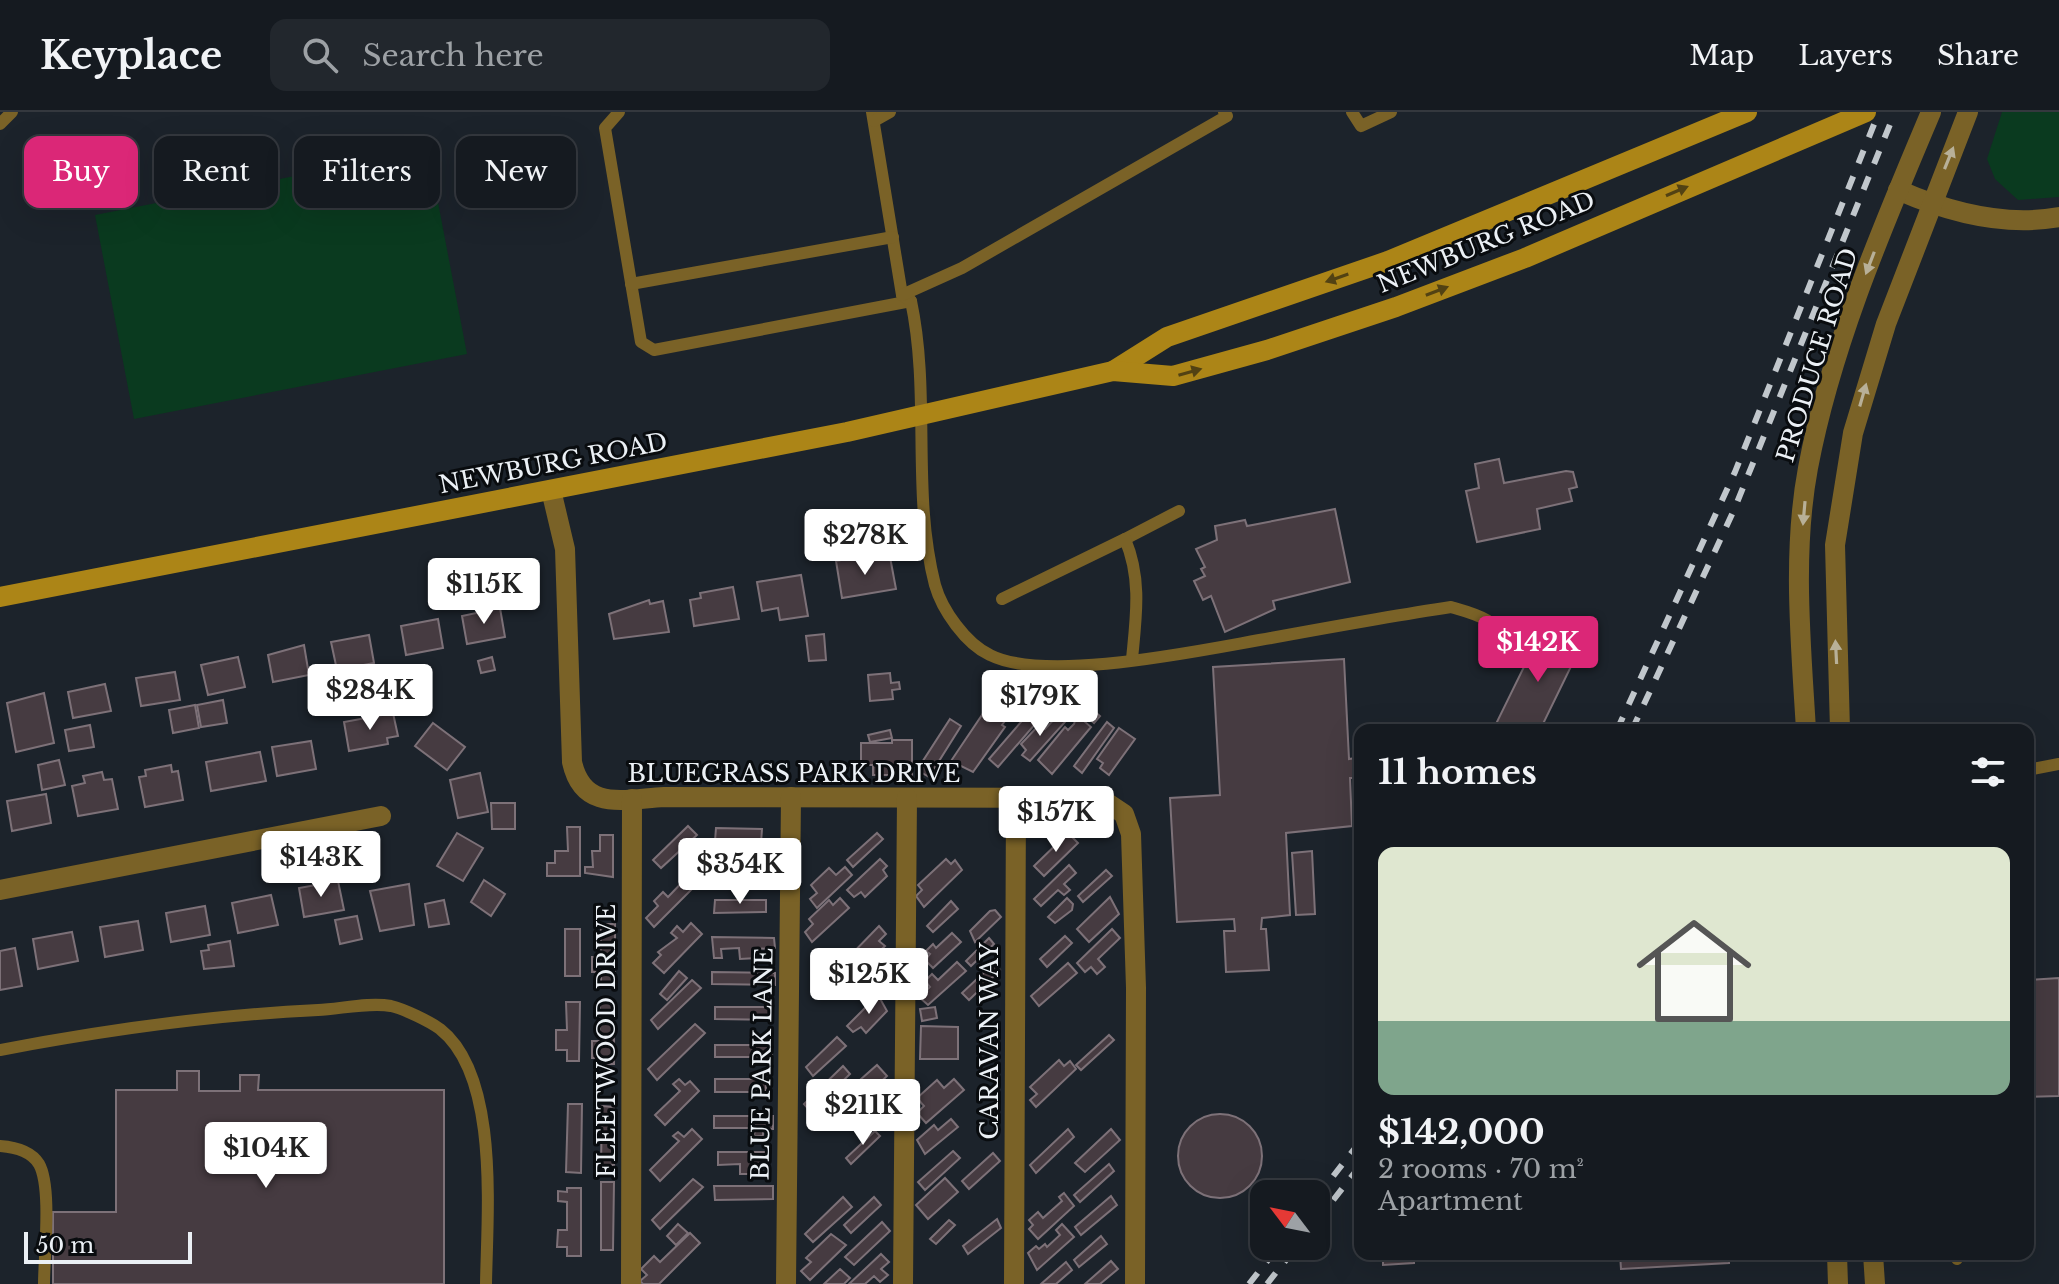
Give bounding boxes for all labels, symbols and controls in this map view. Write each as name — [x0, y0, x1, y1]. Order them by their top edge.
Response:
search box — [270, 19, 830, 91]
text: Keyplace — [40, 32, 222, 79]
icon: search — [298, 33, 342, 77]
text: Search here — [362, 37, 544, 74]
text: Map — [1689, 38, 1754, 73]
text: Layers — [1798, 38, 1893, 73]
text: Share — [1937, 38, 2019, 73]
chip: Buy — [24, 136, 138, 208]
chip: Rent — [154, 136, 278, 208]
chip: Filters — [294, 136, 440, 208]
chip: New — [456, 136, 576, 208]
one-way arrow — [1943, 146, 1956, 170]
street label: NEWBURG ROAD — [1373, 185, 1599, 299]
one-way arrow — [1665, 185, 1689, 198]
street label: PRODUCE ROAD — [1771, 244, 1863, 466]
one-way arrow — [1864, 251, 1876, 275]
one-way arrow — [1325, 273, 1349, 285]
one-way arrow — [1425, 284, 1449, 297]
one-way arrow — [1177, 365, 1202, 377]
one-way arrow — [1857, 383, 1870, 407]
street label: NEWBURG ROAD — [436, 427, 670, 499]
one-way arrow — [1797, 501, 1810, 526]
pin: $278K — [809, 509, 921, 577]
text: $278K — [823, 519, 907, 551]
pin: $115K — [428, 558, 540, 626]
text: $115K — [446, 568, 522, 600]
pin: $142K — [1482, 616, 1594, 684]
text: $142K — [1496, 626, 1580, 658]
one-way arrow — [1830, 639, 1843, 664]
pin: $284K — [314, 664, 426, 732]
pin: $179K — [984, 670, 1096, 738]
text: $284K — [326, 674, 414, 706]
text: $179K — [1000, 680, 1080, 712]
icon: filters — [1966, 750, 2010, 794]
text: 11 homes — [1378, 751, 1537, 793]
street label: BLUEGRASS PARK DRIVE — [627, 759, 961, 788]
pin: $157K — [1000, 786, 1112, 854]
text: $157K — [1017, 796, 1095, 828]
pin: $143K — [265, 831, 377, 899]
pin: $354K — [684, 838, 796, 906]
text: $143K — [279, 841, 363, 873]
text: $354K — [696, 848, 784, 880]
icon: home — [1622, 899, 1766, 1043]
street label: FLEETWOOD DRIVE — [592, 904, 621, 1178]
street label: CARAVAN WAY — [975, 942, 1004, 1140]
street label: BLUE PARK LANE — [745, 947, 779, 1181]
pin: $125K — [813, 948, 925, 1016]
text: $125K — [828, 958, 910, 990]
pin: $211K — [807, 1079, 919, 1147]
text: $211K — [824, 1089, 902, 1121]
text: $142,000 — [1378, 1111, 1545, 1153]
pin: $104K — [210, 1122, 322, 1190]
text: $104K — [223, 1132, 309, 1164]
text: 2 rooms · 70 m² — [1378, 1153, 1584, 1185]
north arrow — [1250, 1180, 1330, 1260]
map controls — [1250, 1180, 1330, 1260]
text: Apartment — [1378, 1185, 1523, 1217]
scale bar — [24, 1228, 192, 1264]
text: 50 m — [36, 1232, 94, 1259]

